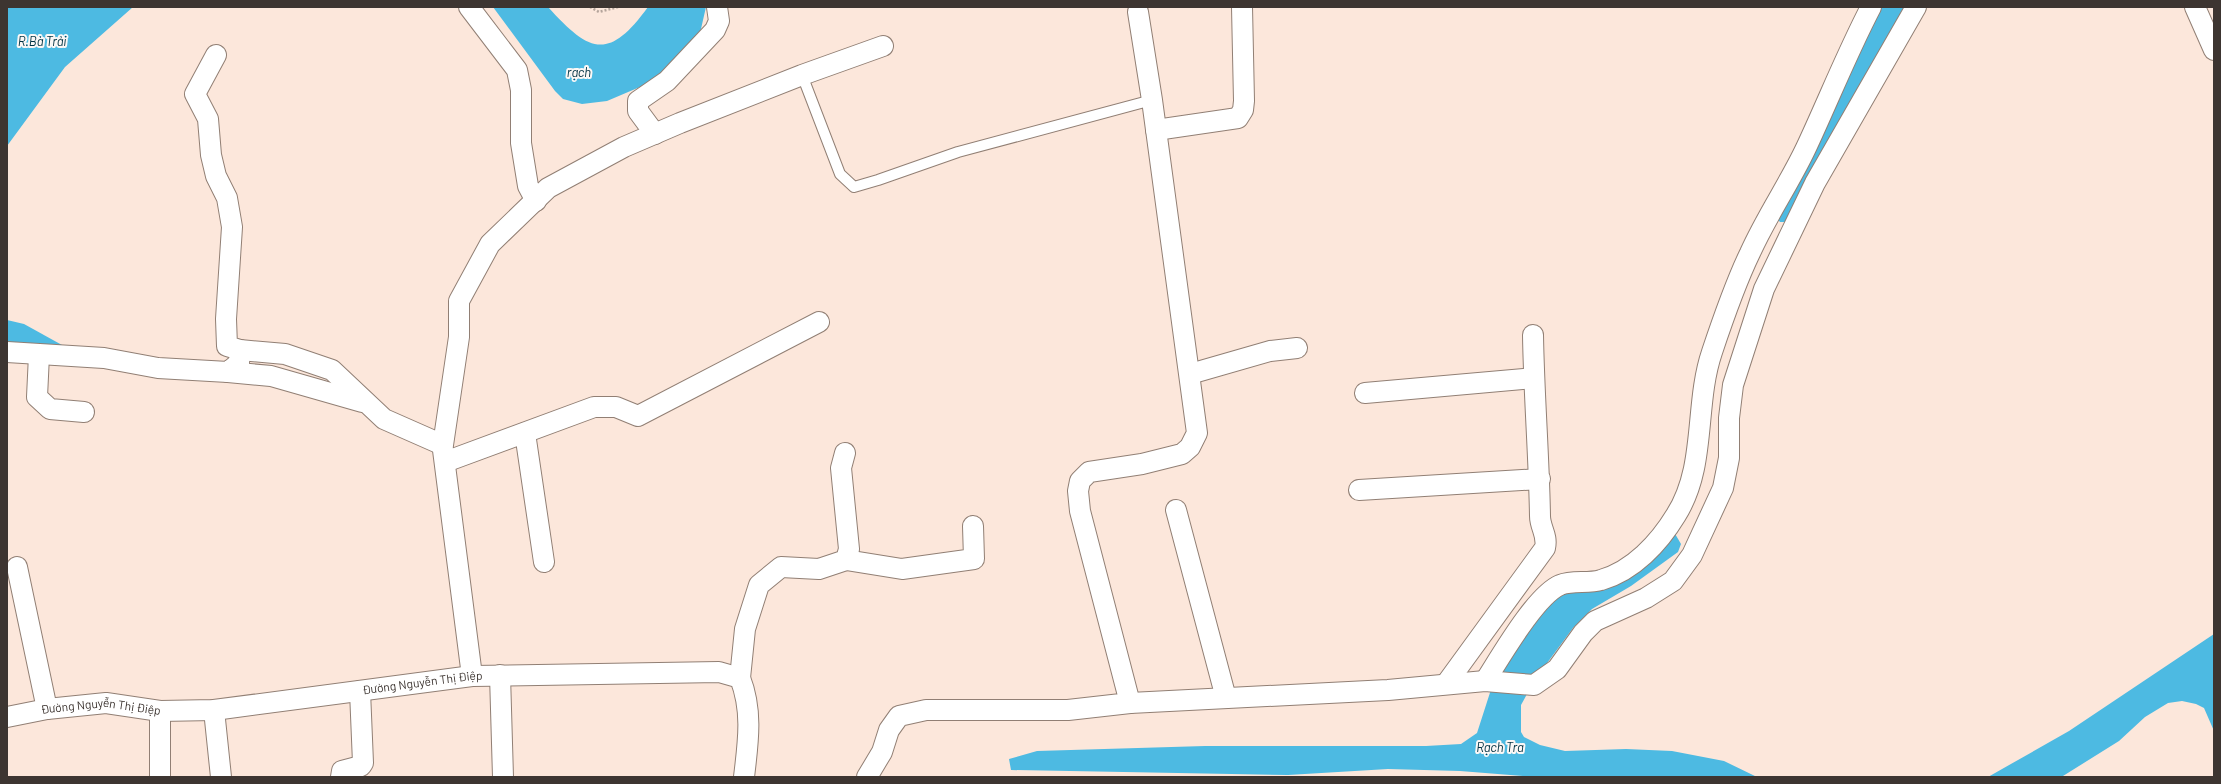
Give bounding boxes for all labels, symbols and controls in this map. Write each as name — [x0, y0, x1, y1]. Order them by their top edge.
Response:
water label: R.Bà Trải — [18, 33, 67, 49]
water label: rạch — [567, 64, 591, 80]
street label: Đường Nguyễn Thị Điệp — [362, 668, 483, 696]
street label: Đường Nguyễn Thị Điệp — [39, 695, 162, 717]
water label: Rạch Tra — [1476, 739, 1524, 755]

